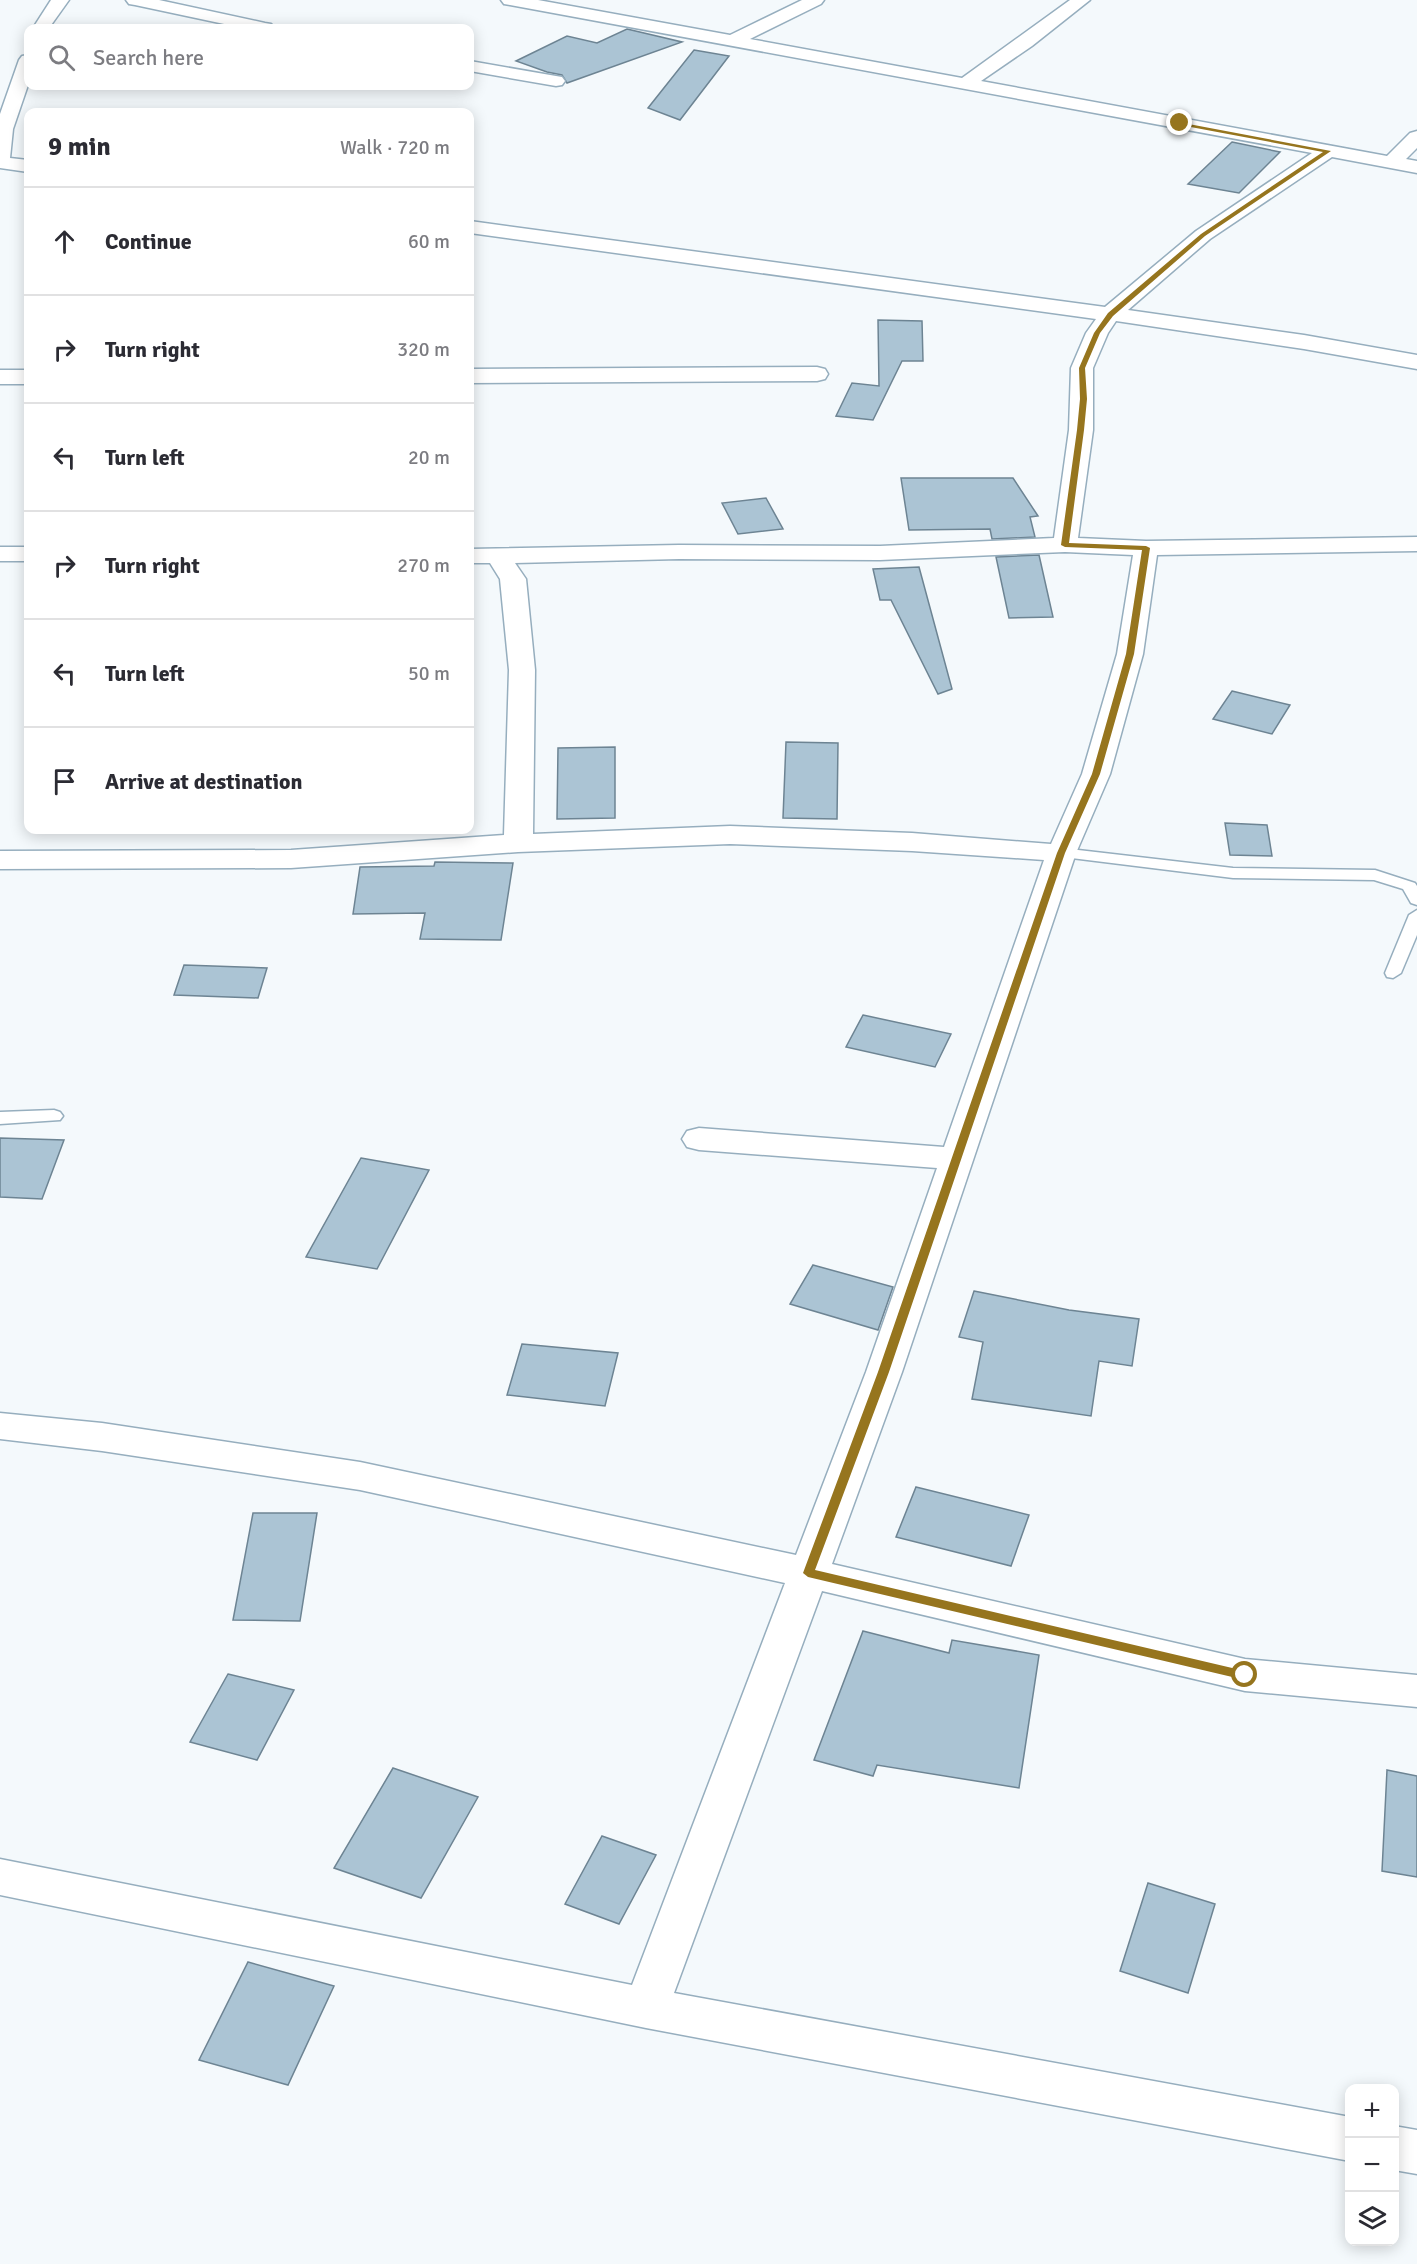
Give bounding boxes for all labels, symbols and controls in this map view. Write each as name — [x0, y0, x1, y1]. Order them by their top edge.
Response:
search box — [24, 24, 474, 90]
icon: search — [45, 41, 78, 74]
text: Search here — [93, 44, 204, 71]
route end — [1166, 109, 1192, 135]
text: 9 min — [48, 131, 111, 163]
text: Walk · 720 m — [340, 135, 450, 160]
icon: ahead — [48, 225, 81, 258]
text: Continue — [105, 228, 192, 255]
text: 60 m — [408, 229, 450, 254]
icon: right — [48, 333, 81, 366]
text: Turn right — [105, 336, 200, 363]
text: 320 m — [397, 337, 450, 362]
icon: left — [48, 441, 81, 474]
text: Turn left — [105, 444, 185, 471]
text: 20 m — [408, 445, 450, 470]
icon: right — [48, 549, 81, 582]
text: Turn right — [105, 552, 200, 579]
text: 270 m — [397, 553, 450, 578]
icon: left — [48, 657, 81, 690]
text: Turn left — [105, 660, 185, 687]
text: 50 m — [408, 661, 450, 686]
icon: arrive — [48, 765, 81, 798]
text: Arrive at destination — [105, 768, 302, 795]
route start — [1231, 1661, 1257, 1687]
map controls — [1345, 2084, 1399, 2246]
button: + — [1345, 2084, 1399, 2138]
button: − — [1345, 2138, 1399, 2192]
button: layers — [1345, 2192, 1399, 2246]

